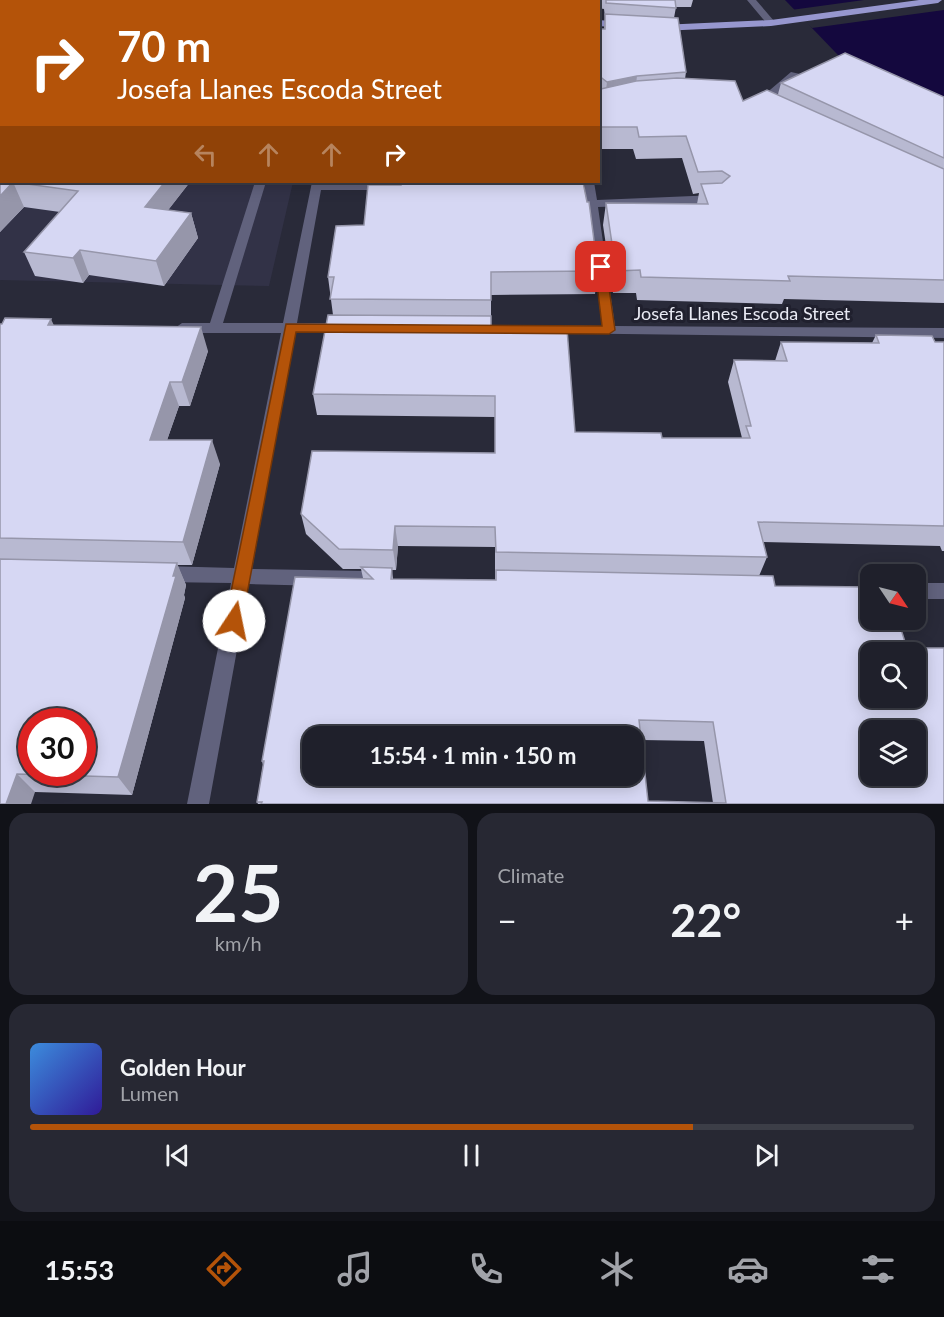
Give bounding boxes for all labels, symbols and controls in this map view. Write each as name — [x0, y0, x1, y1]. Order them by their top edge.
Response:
text: 70 m — [117, 21, 211, 71]
icon: right — [18, 24, 96, 102]
text: Josefa Llanes Escoda Street — [117, 72, 442, 105]
icon: left — [189, 138, 222, 171]
icon: ahead — [252, 138, 285, 171]
icon: ahead — [315, 138, 348, 171]
icon: right — [378, 138, 411, 171]
pin — [575, 241, 626, 292]
icon: arrive — [584, 250, 617, 283]
street label: Josefa Llanes Escoda Street — [634, 302, 851, 324]
north arrow — [860, 564, 926, 630]
map controls — [860, 564, 926, 786]
position arrow — [202, 589, 266, 653]
button: search — [860, 642, 926, 708]
speed limit sign: 30 — [18, 708, 96, 786]
button: layers — [860, 720, 926, 786]
text: 15:54 · 1 min · 150 m — [370, 742, 576, 769]
text: 25 — [193, 845, 283, 939]
text: Climate — [498, 863, 564, 887]
text: 22° — [670, 893, 741, 947]
text: − — [498, 900, 517, 940]
text: + — [895, 900, 914, 940]
text: km/h — [215, 931, 262, 955]
text: Golden Hour — [120, 1054, 246, 1081]
text: Lumen — [120, 1081, 179, 1105]
icon: previous — [161, 1139, 194, 1172]
icon: pause — [455, 1139, 488, 1172]
icon: next — [750, 1139, 783, 1172]
icon: directions — [203, 1248, 245, 1290]
icon: music — [334, 1248, 376, 1290]
icon: phone — [465, 1248, 507, 1290]
icon: climate — [596, 1248, 638, 1290]
icon: car — [727, 1248, 769, 1290]
icon: filters — [857, 1248, 899, 1290]
text: 15:53 — [44, 1253, 114, 1286]

